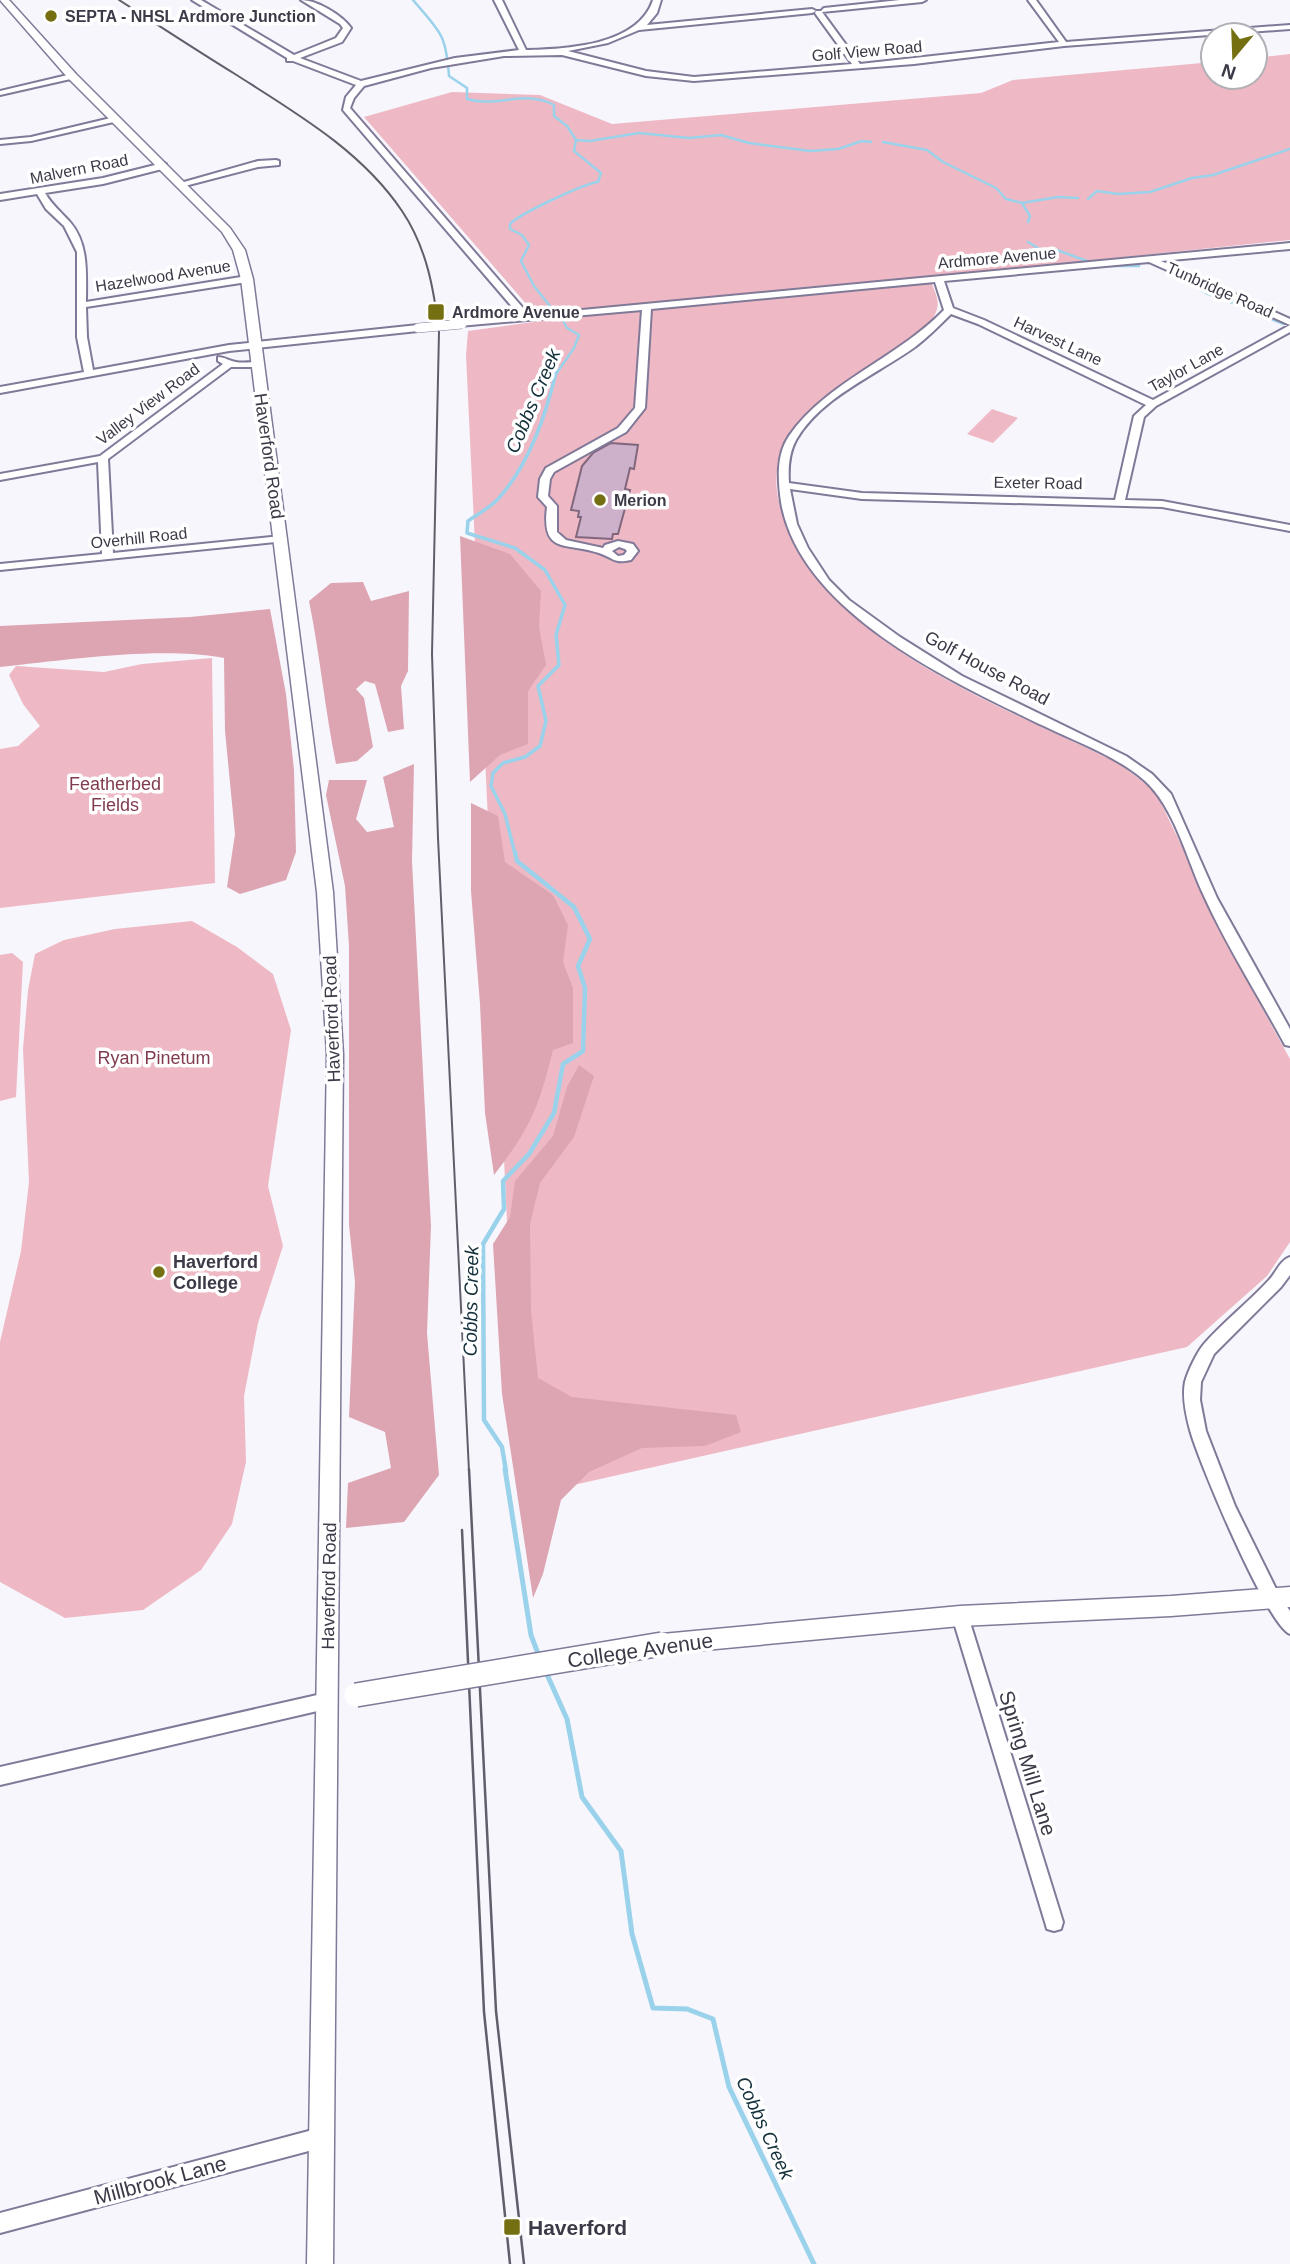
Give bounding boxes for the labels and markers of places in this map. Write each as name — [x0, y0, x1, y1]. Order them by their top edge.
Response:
marker: SEPTA - NHSL Ardmore Junction — [43, 8, 59, 24]
place label: SEPTA - NHSL Ardmore Junction — [65, 8, 316, 25]
marker: Ardmore Avenue — [426, 302, 446, 322]
place label: Ardmore Avenue — [452, 304, 580, 321]
marker: Merion — [592, 492, 608, 508]
place label: Merion — [614, 492, 666, 509]
place label: Haverford College — [173, 1252, 258, 1293]
marker: Haverford College — [151, 1264, 167, 1280]
place label: Haverford — [528, 2216, 627, 2239]
marker: Haverford — [502, 2217, 522, 2237]

